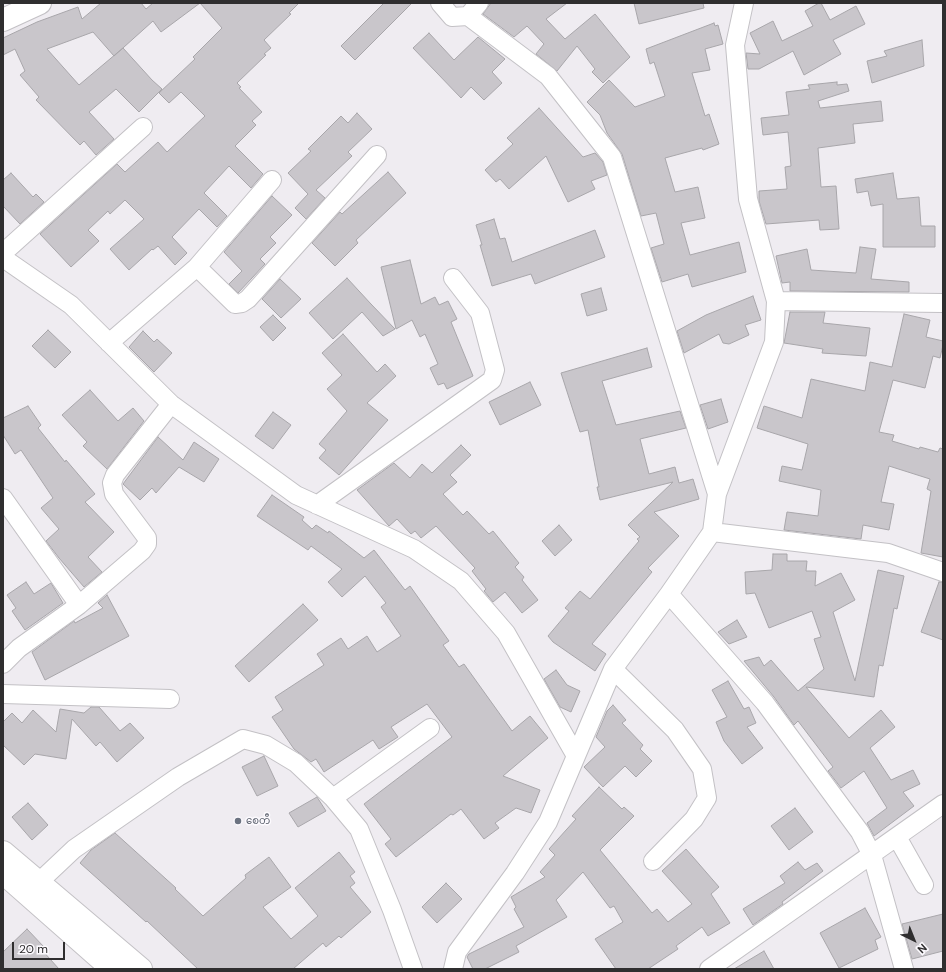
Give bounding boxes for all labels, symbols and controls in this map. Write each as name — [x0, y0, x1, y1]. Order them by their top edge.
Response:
place label: စေတီ — [246, 815, 270, 827]
marker: စေတီ — [233, 816, 243, 826]
north arrow — [894, 920, 934, 960]
scale bar — [14, 934, 67, 960]
text: 20 m — [19, 941, 48, 957]
text: N — [914, 941, 930, 957]

